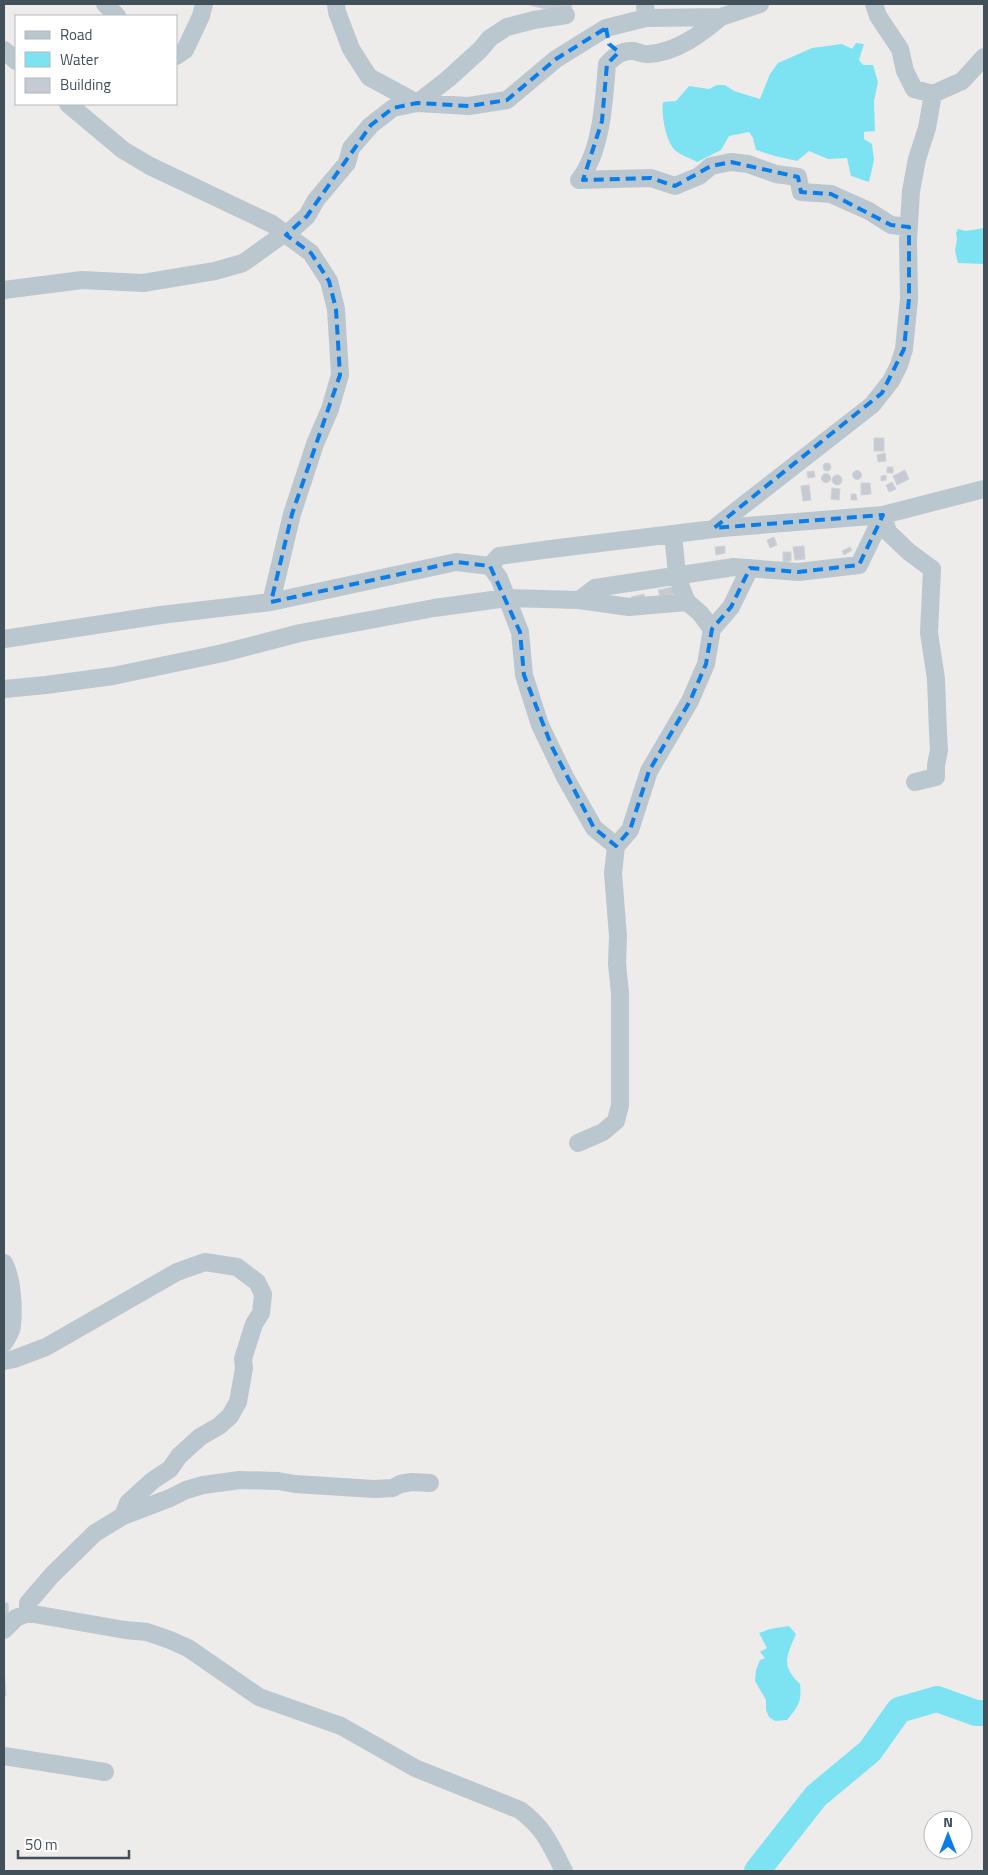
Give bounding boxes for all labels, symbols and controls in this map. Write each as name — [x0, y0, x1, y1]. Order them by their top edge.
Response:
legend — [15, 15, 178, 105]
text: Road — [60, 23, 92, 46]
text: Water — [60, 48, 99, 71]
text: Building — [60, 73, 111, 96]
north arrow — [923, 1810, 973, 1860]
text: N — [943, 1811, 953, 1832]
scale bar — [18, 1828, 129, 1860]
text: 50 m — [25, 1833, 58, 1856]

